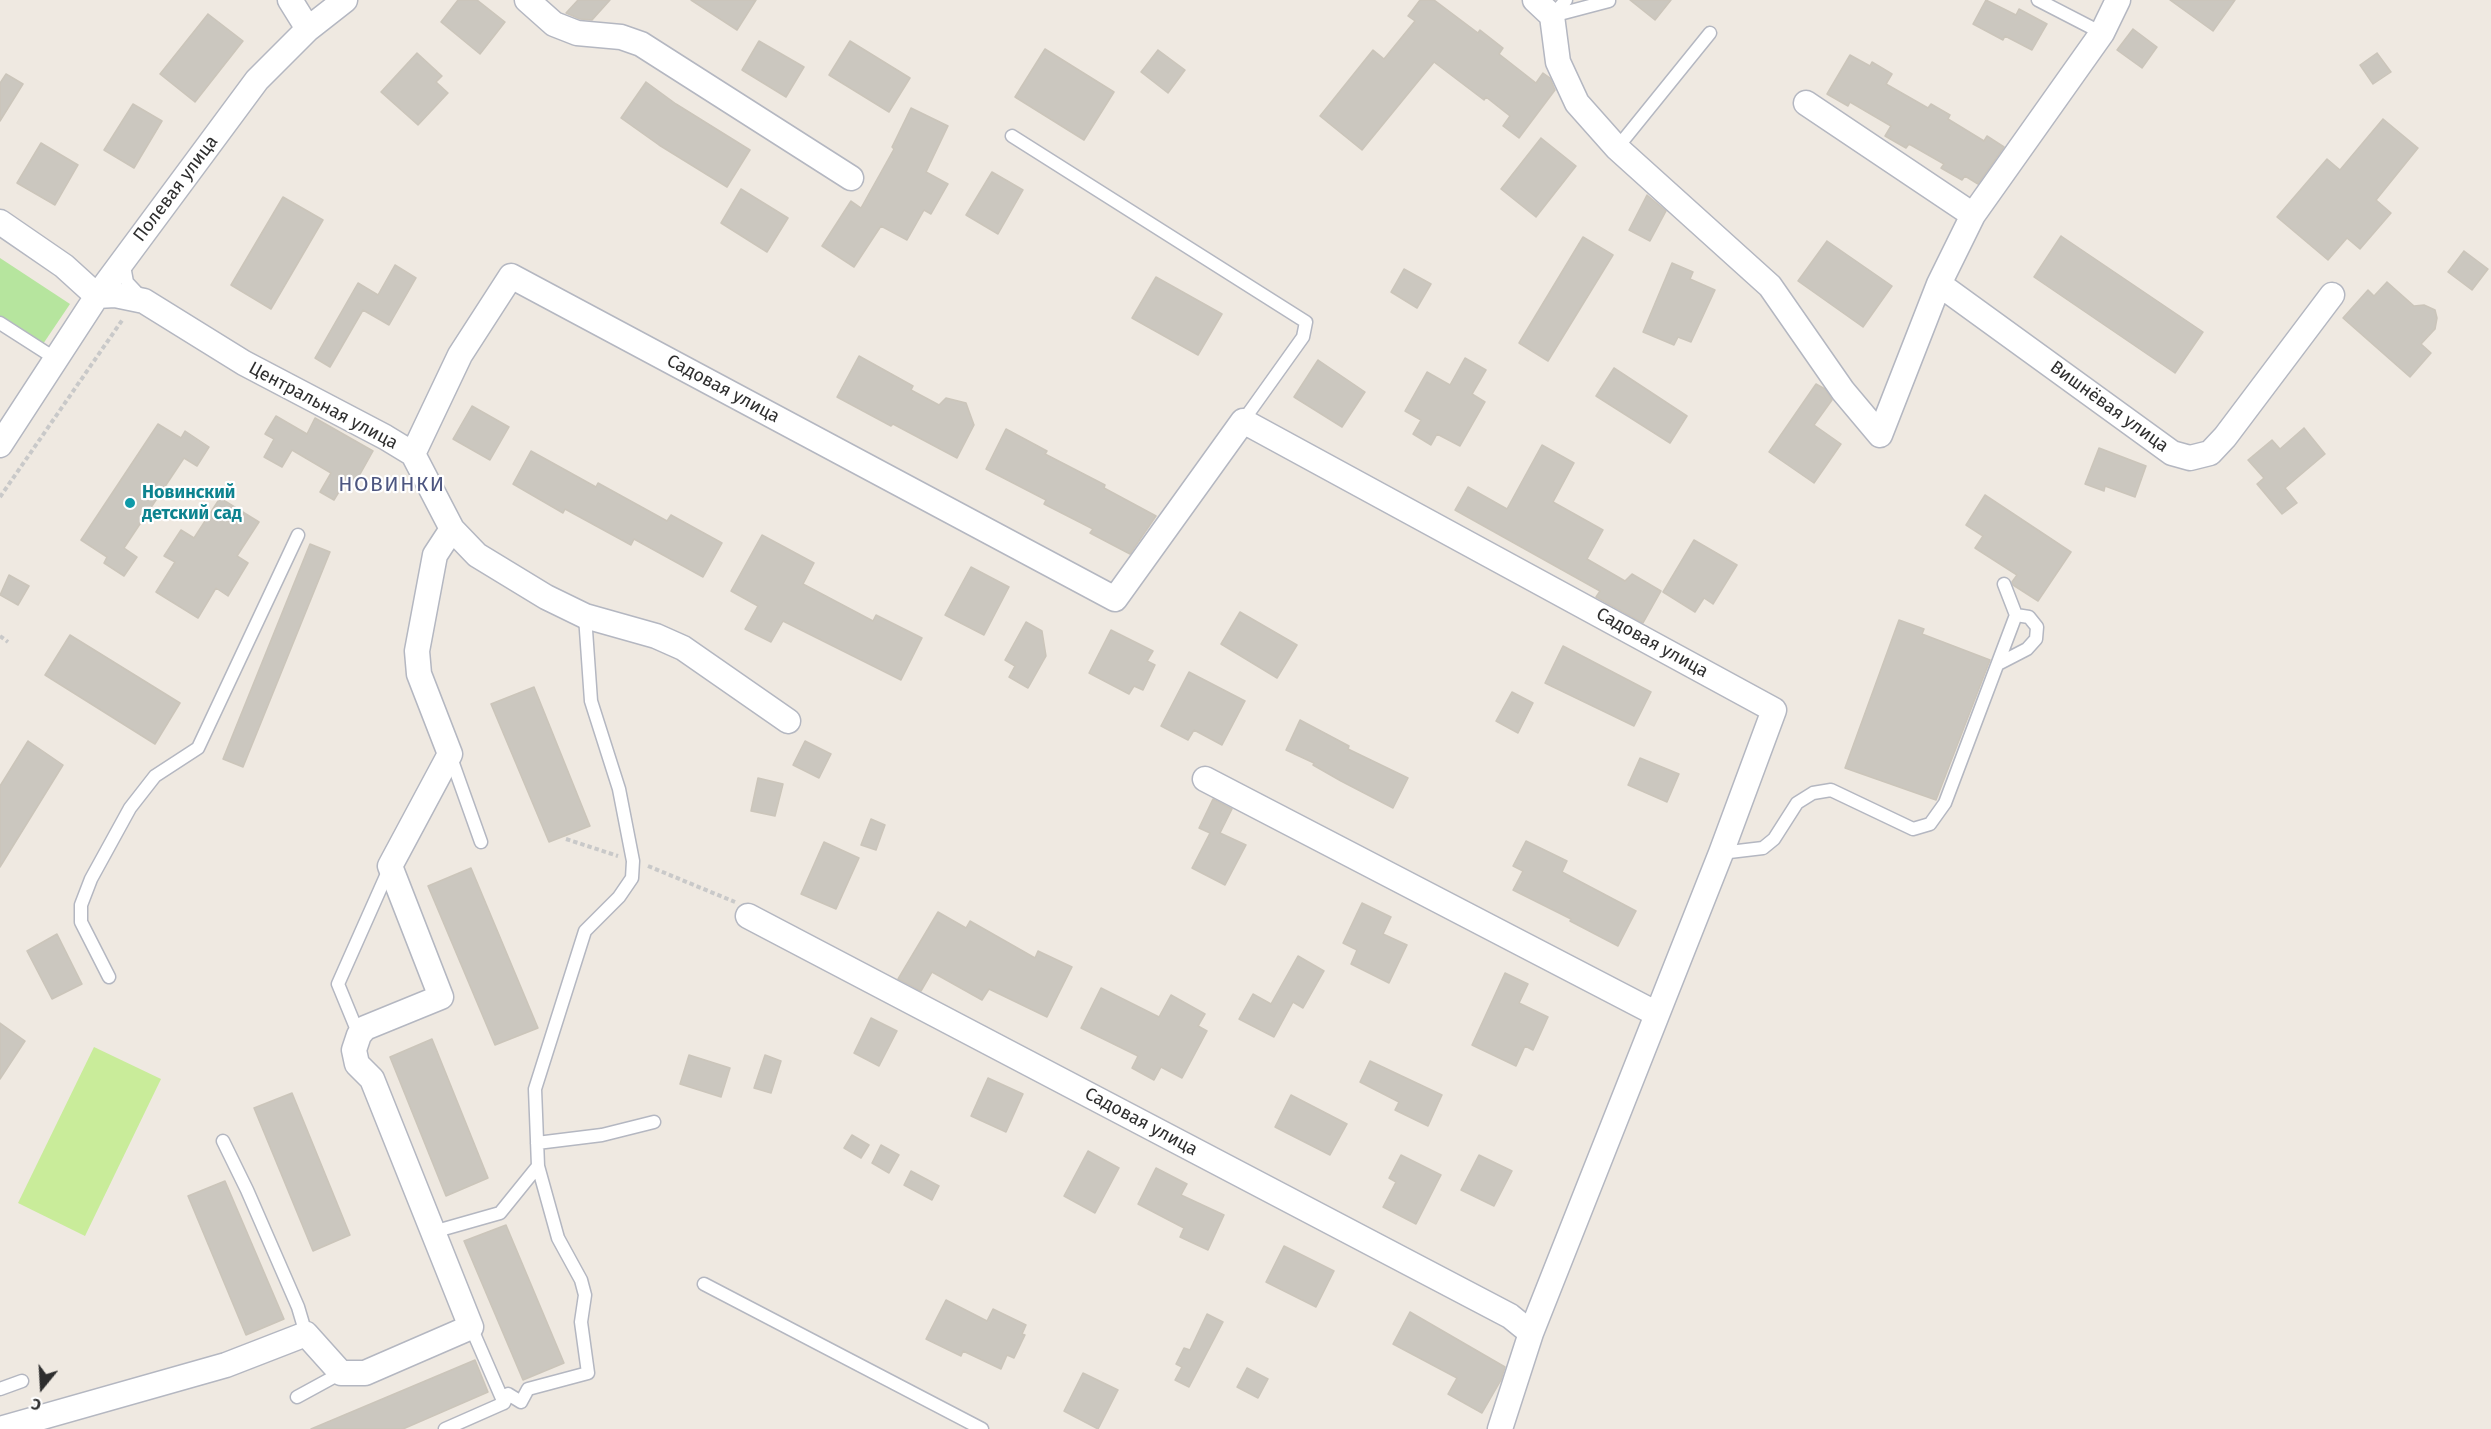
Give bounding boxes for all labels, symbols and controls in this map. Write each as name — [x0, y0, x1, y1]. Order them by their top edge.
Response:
street label: Полевая улица — [129, 132, 223, 246]
street label: Садовая улица — [663, 350, 783, 428]
street label: Вишнёвая улица — [2046, 357, 2172, 457]
street label: Центральная улица — [245, 358, 401, 454]
district label: НОВИНКИ — [338, 472, 446, 498]
place label: Новинский детский сад — [142, 482, 242, 524]
marker: Новинский детский сад — [123, 496, 137, 510]
street label: Садовая улица — [1592, 603, 1712, 683]
street label: Садовая улица — [1081, 1083, 1201, 1161]
north arrow — [12, 1357, 72, 1417]
text: С — [29, 1394, 44, 1415]

